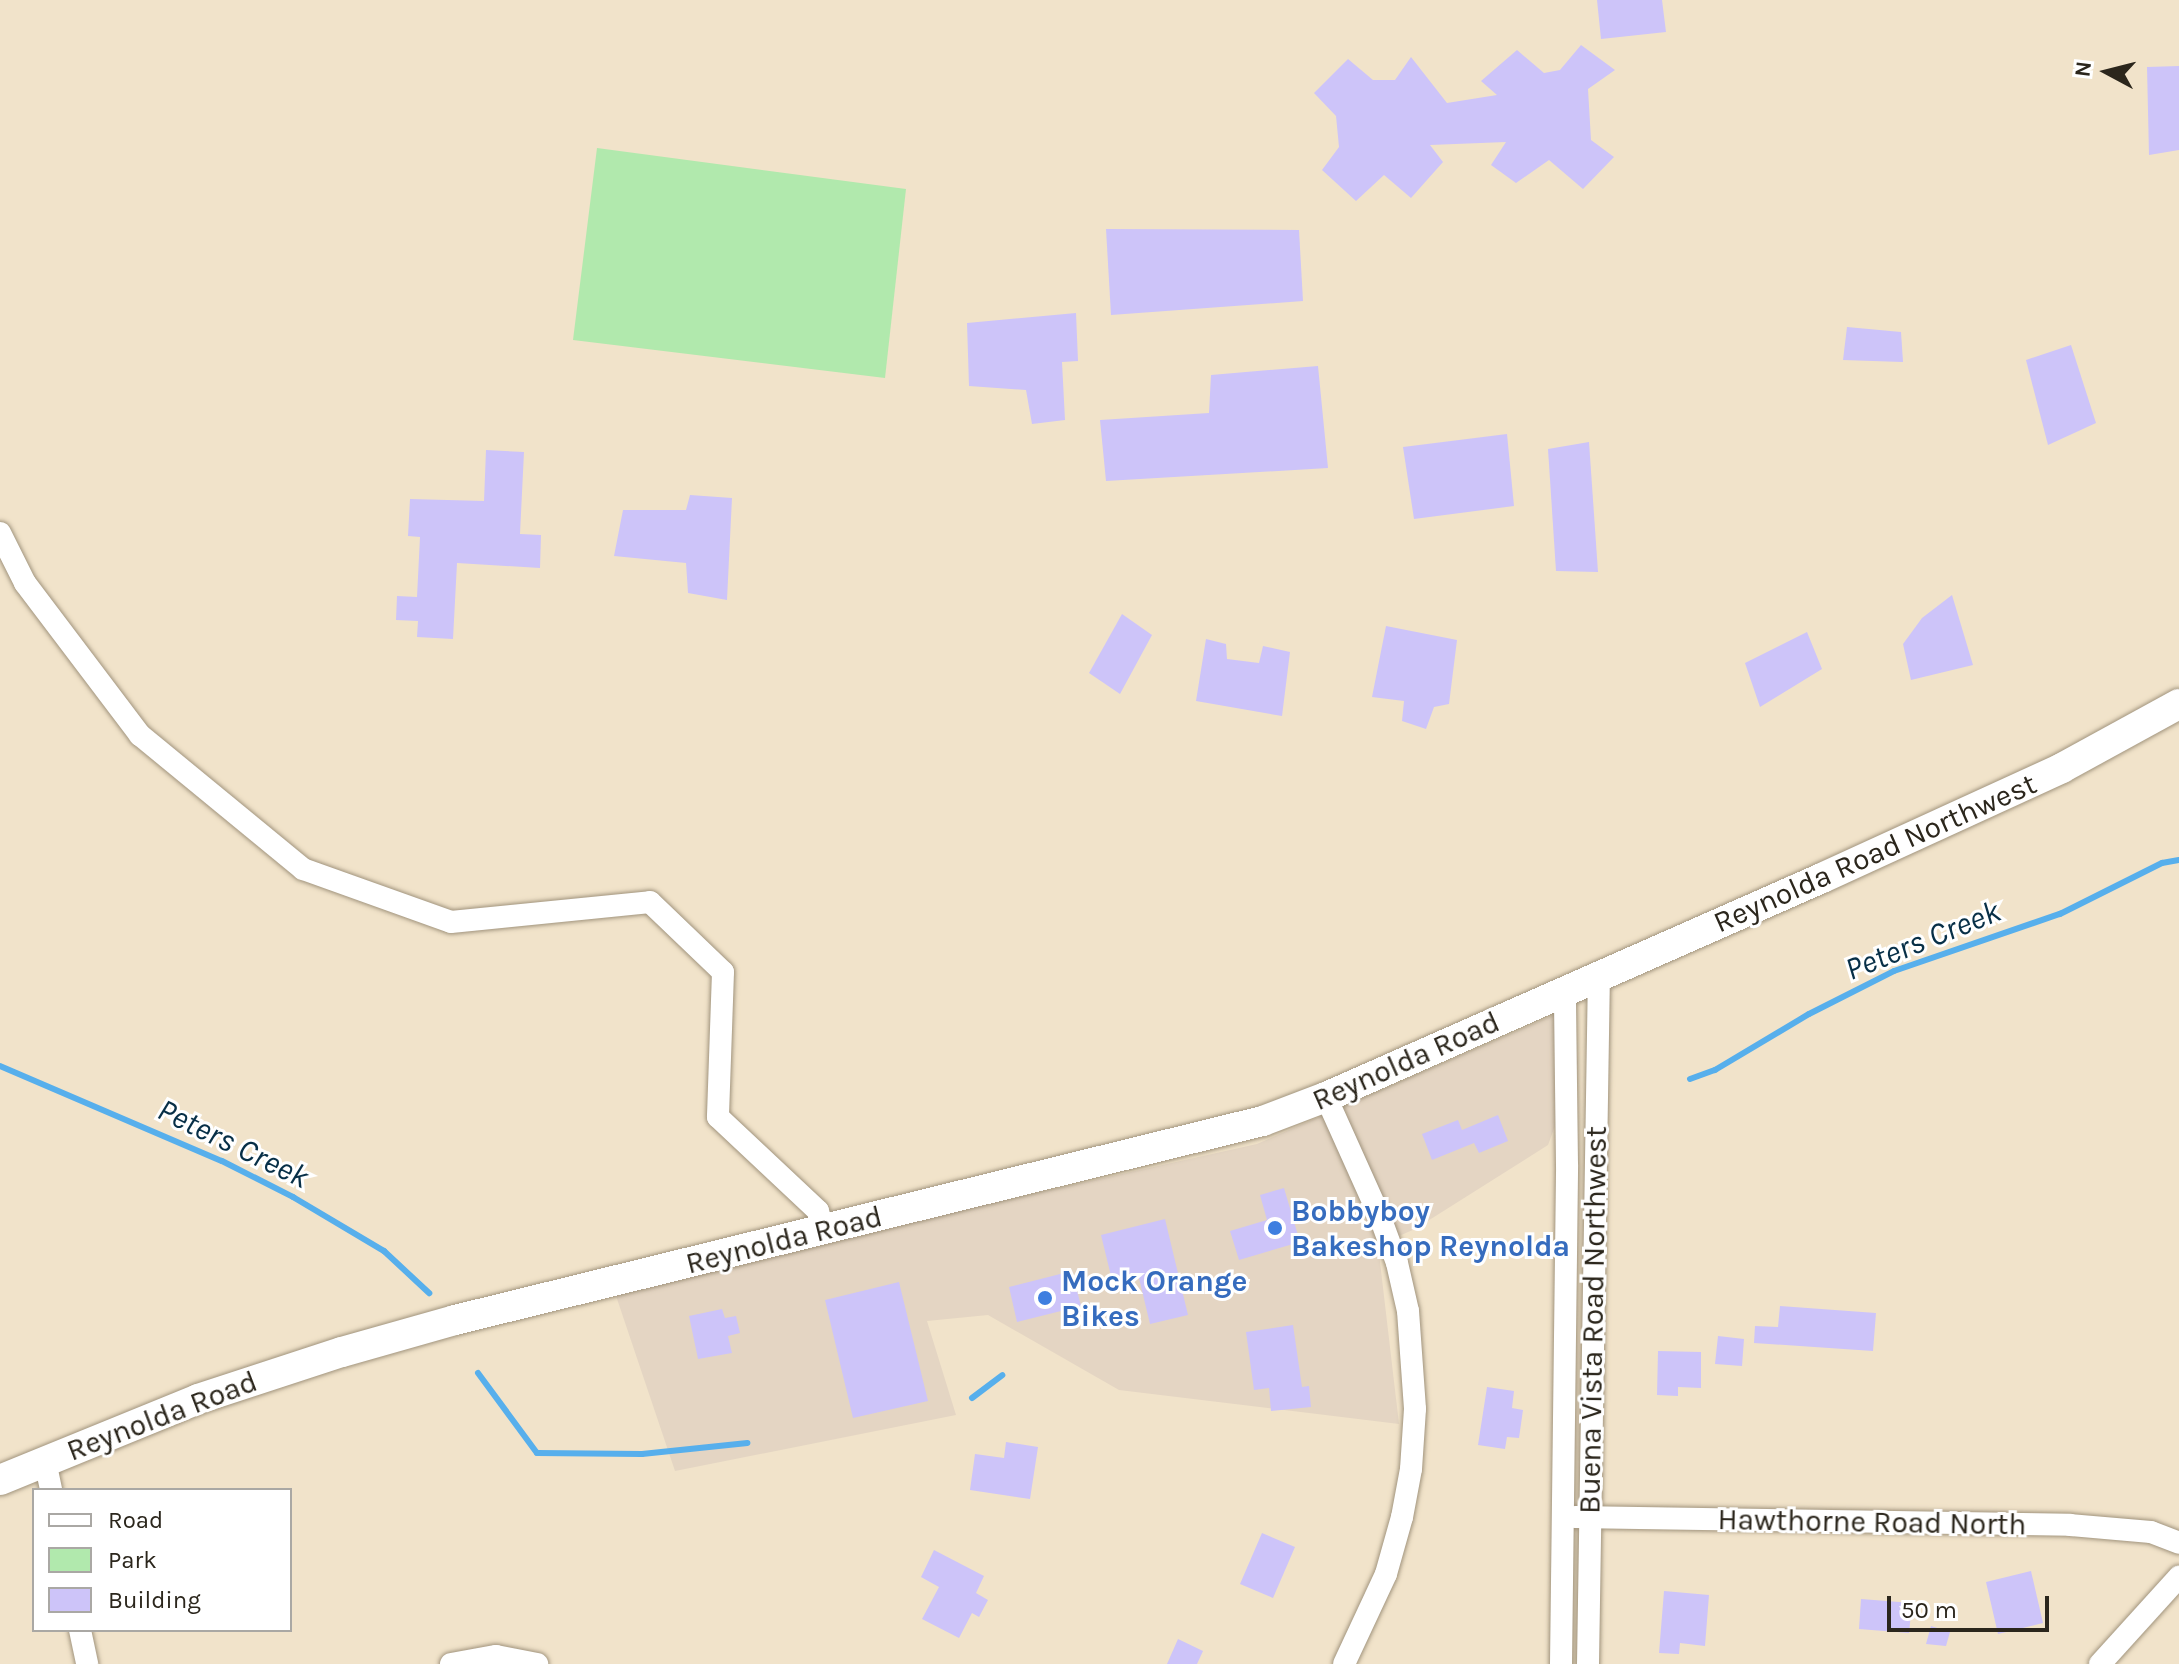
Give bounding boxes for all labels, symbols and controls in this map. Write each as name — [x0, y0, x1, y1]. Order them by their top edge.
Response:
north arrow — [2067, 32, 2147, 112]
text: N — [2069, 60, 2097, 78]
street label: Reynolda Road Northwest — [1708, 765, 2042, 941]
water label: Peters Creek — [1840, 892, 2006, 990]
street label: Reynolda Road — [1307, 1004, 1505, 1118]
water label: Peters Creek — [151, 1091, 315, 1197]
street label: Buena Vista Road Northwest — [1572, 1126, 1614, 1514]
place label: Bobbyboy Bakeshop Reynolda — [1291, 1193, 1570, 1264]
street label: Reynolda Road — [682, 1198, 886, 1282]
marker: Bobbyboy Bakeshop Reynolda — [1266, 1219, 1284, 1237]
place label: Mock Orange Bikes — [1061, 1263, 1247, 1334]
marker: Mock Orange Bikes — [1036, 1289, 1054, 1307]
street label: Reynolda Road — [62, 1363, 262, 1469]
legend — [32, 1488, 292, 1632]
street label: Hawthorne Road North — [1717, 1501, 2027, 1543]
text: Road — [108, 1506, 163, 1534]
text: Park — [108, 1546, 157, 1574]
scale bar — [1891, 1580, 2053, 1630]
text: Building — [108, 1586, 201, 1614]
text: 50 m — [1901, 1596, 1957, 1624]

